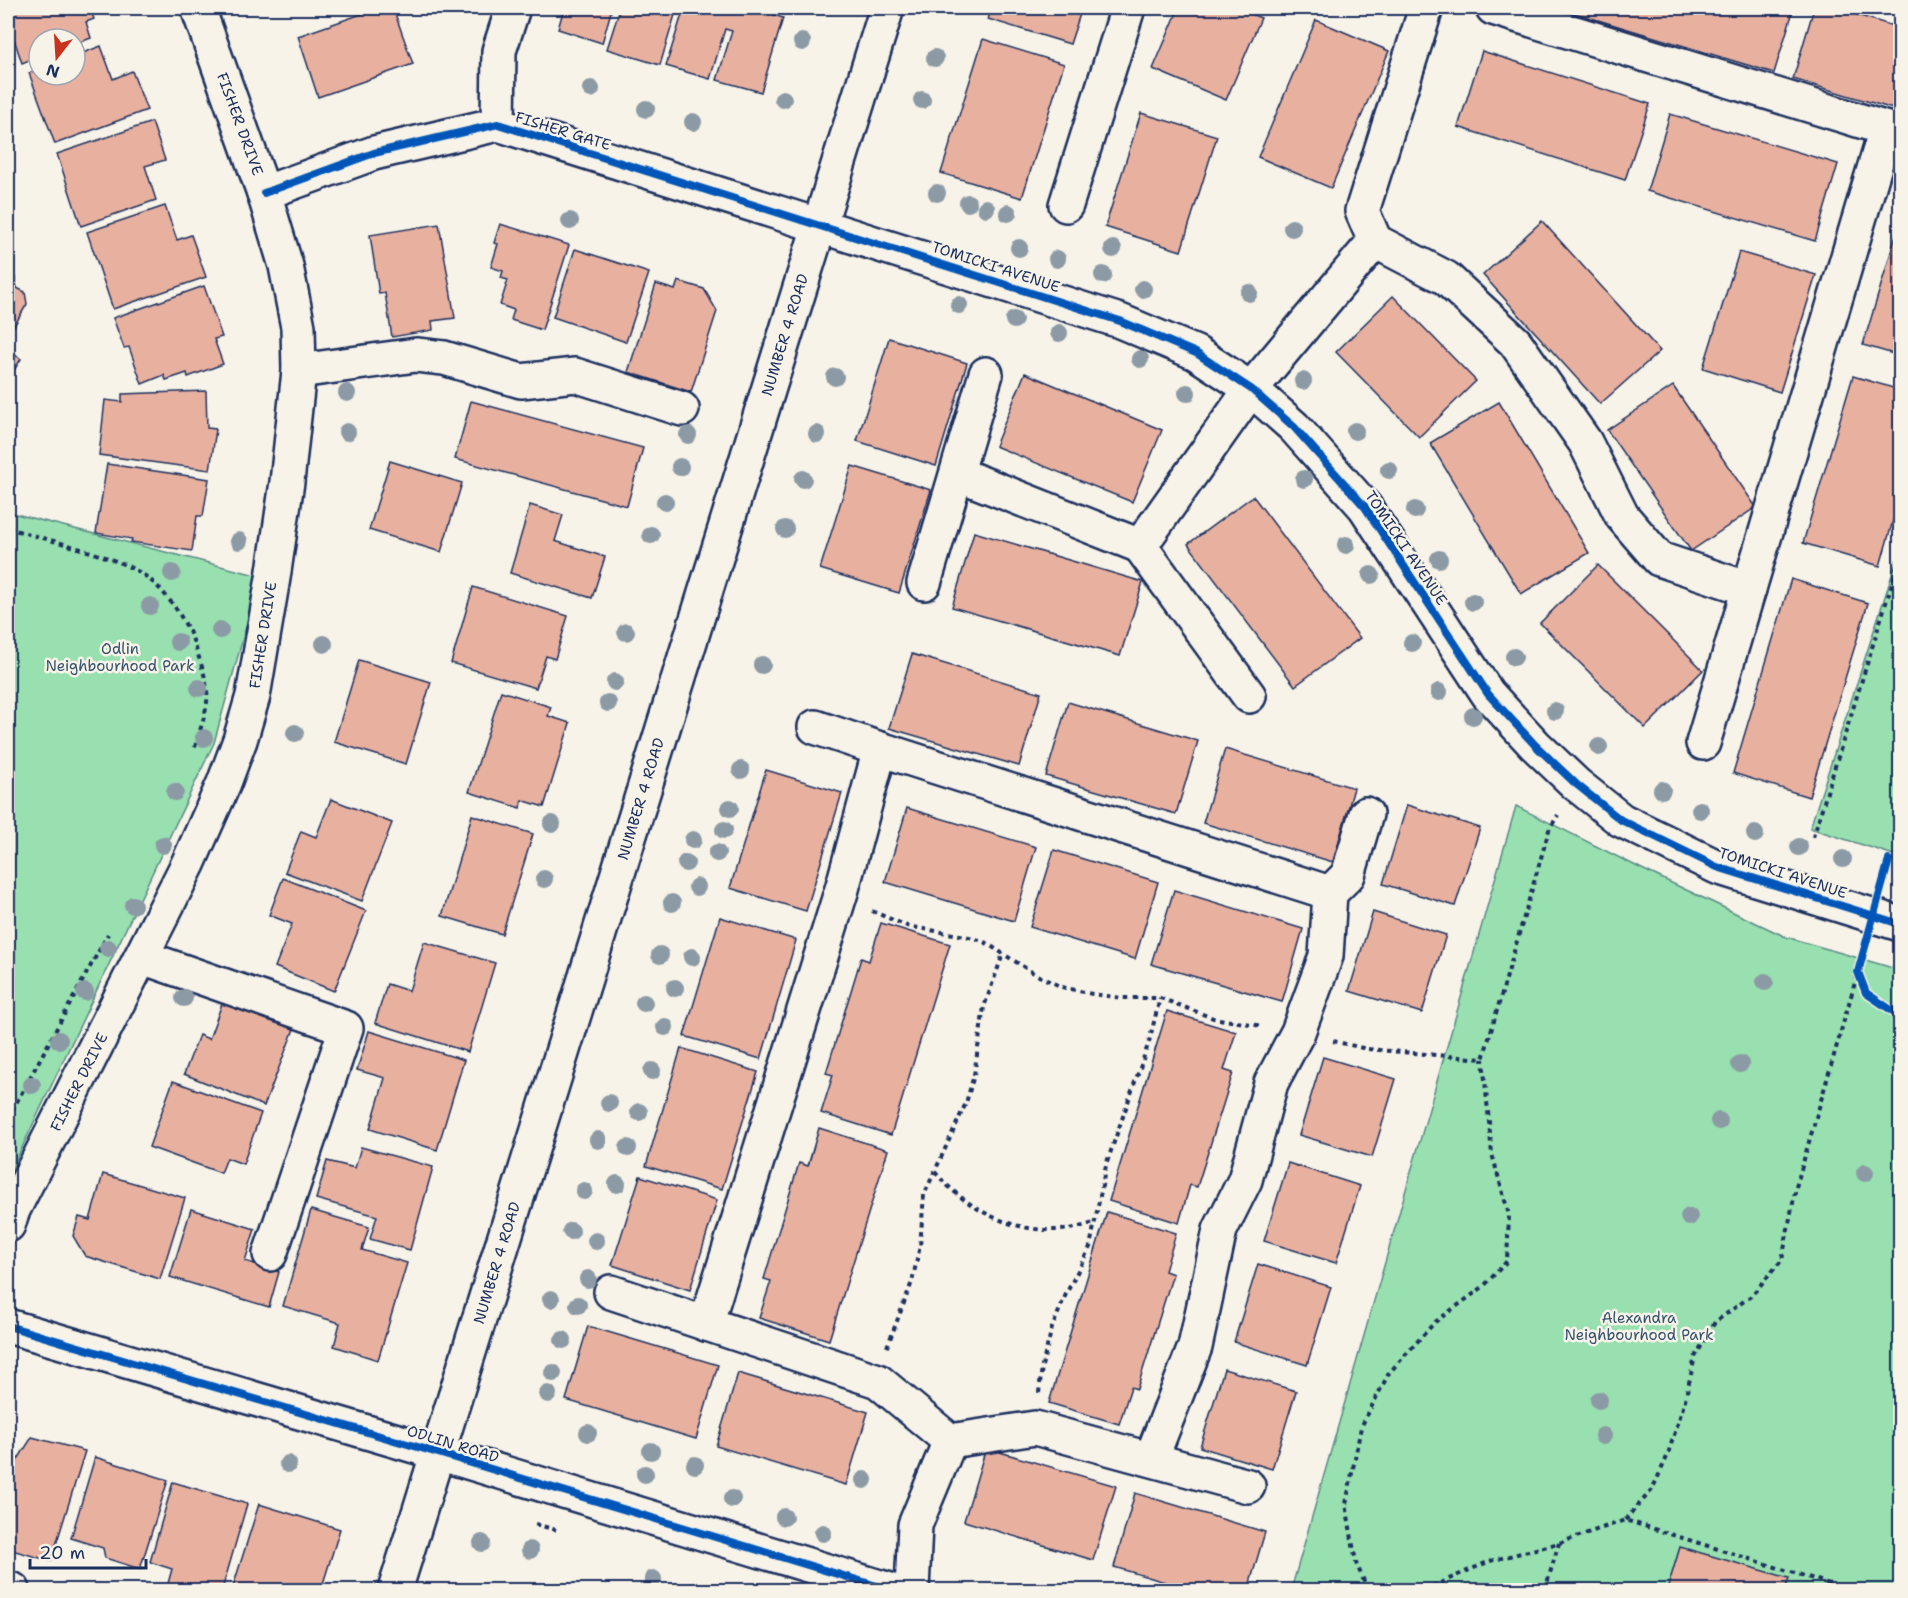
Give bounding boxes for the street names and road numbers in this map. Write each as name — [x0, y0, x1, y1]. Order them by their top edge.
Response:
street label: FISHER DRIVE — [212, 70, 268, 178]
street label: FISHER GATE — [513, 107, 613, 155]
street label: TOMICKI AVENUE — [929, 237, 1063, 297]
street label: NUMBER 4 ROAD — [757, 271, 813, 399]
street label: TOMICKI AVENUE — [1360, 487, 1452, 609]
street label: FISHER DRIVE — [245, 580, 281, 690]
street label: NUMBER 4 ROAD — [613, 735, 669, 863]
street label: TOMICKI AVENUE — [1716, 843, 1850, 903]
street label: FISHER DRIVE — [46, 1029, 112, 1135]
street label: NUMBER 4 ROAD — [469, 1199, 525, 1327]
street label: ODLIN ROAD — [405, 1421, 502, 1467]

